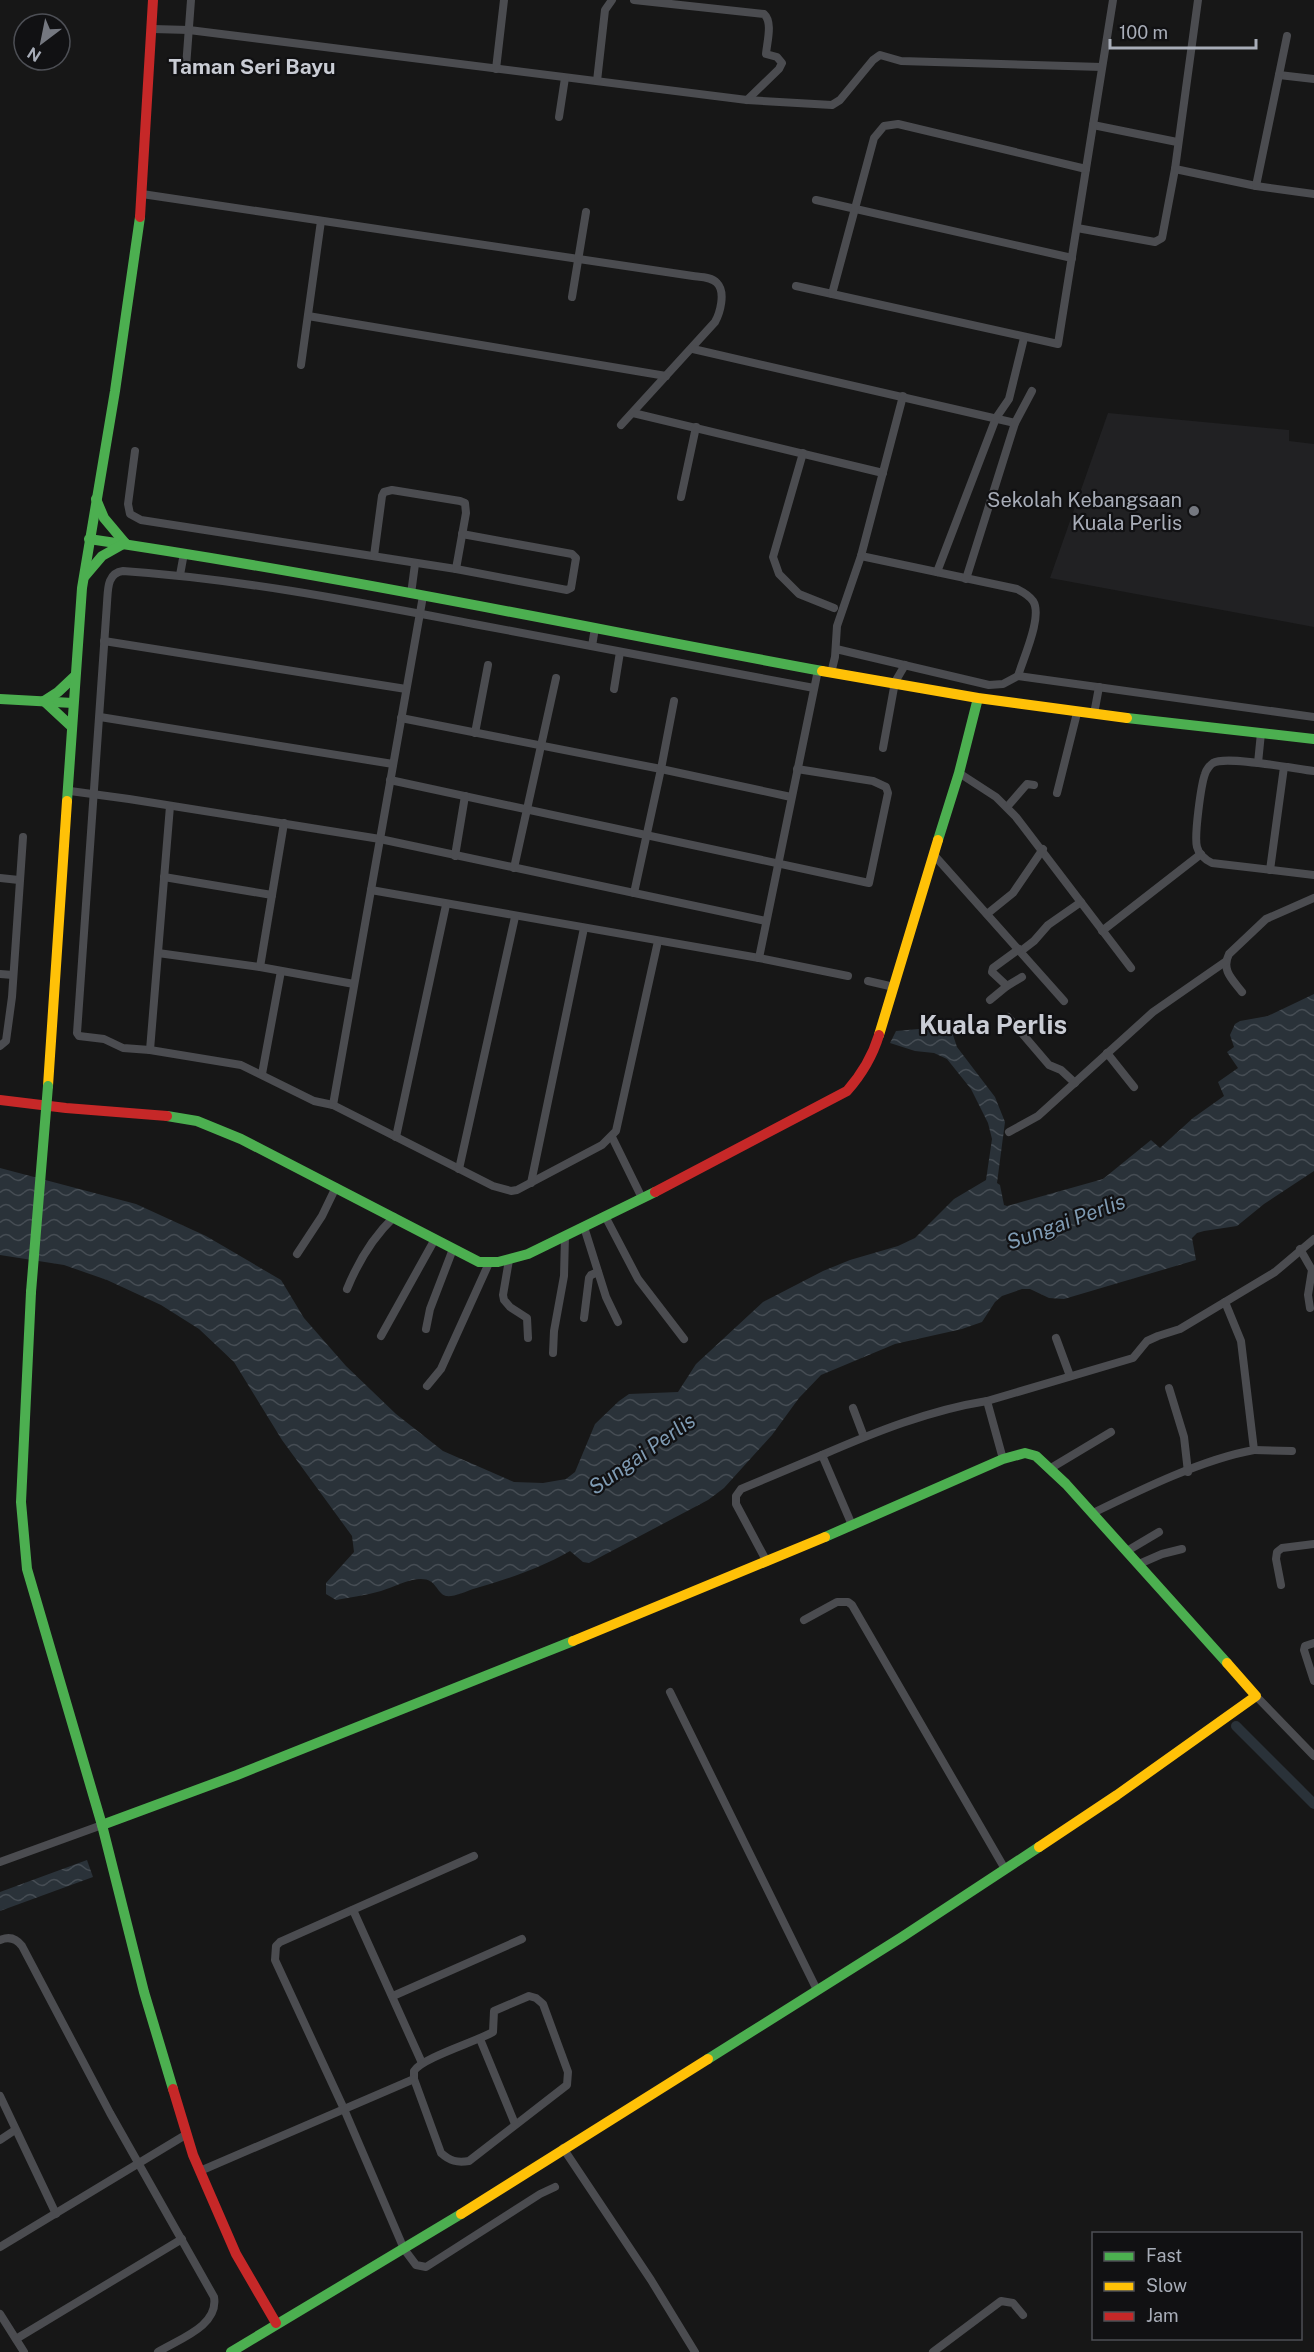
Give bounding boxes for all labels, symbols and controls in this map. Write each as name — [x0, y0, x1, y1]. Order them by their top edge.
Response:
north arrow — [12, 12, 72, 72]
scale bar — [1110, 12, 1256, 50]
text: 100 m — [1119, 22, 1168, 43]
text: N — [24, 43, 45, 66]
district label: Taman Seri Bayu — [168, 54, 336, 79]
place label: Sekolah Kebangsaan Kuala Perlis — [987, 488, 1182, 535]
marker: Sekolah Kebangsaan Kuala Perlis — [1187, 504, 1201, 518]
district label: Kuala Perlis — [919, 1009, 1067, 1040]
water label: Sungai Perlis — [1003, 1188, 1129, 1255]
water label: Sungai Perlis — [584, 1408, 700, 1500]
legend — [1092, 2232, 1302, 2340]
text: Fast — [1146, 2245, 1182, 2266]
text: Slow — [1146, 2275, 1187, 2296]
text: Jam — [1146, 2305, 1179, 2326]

